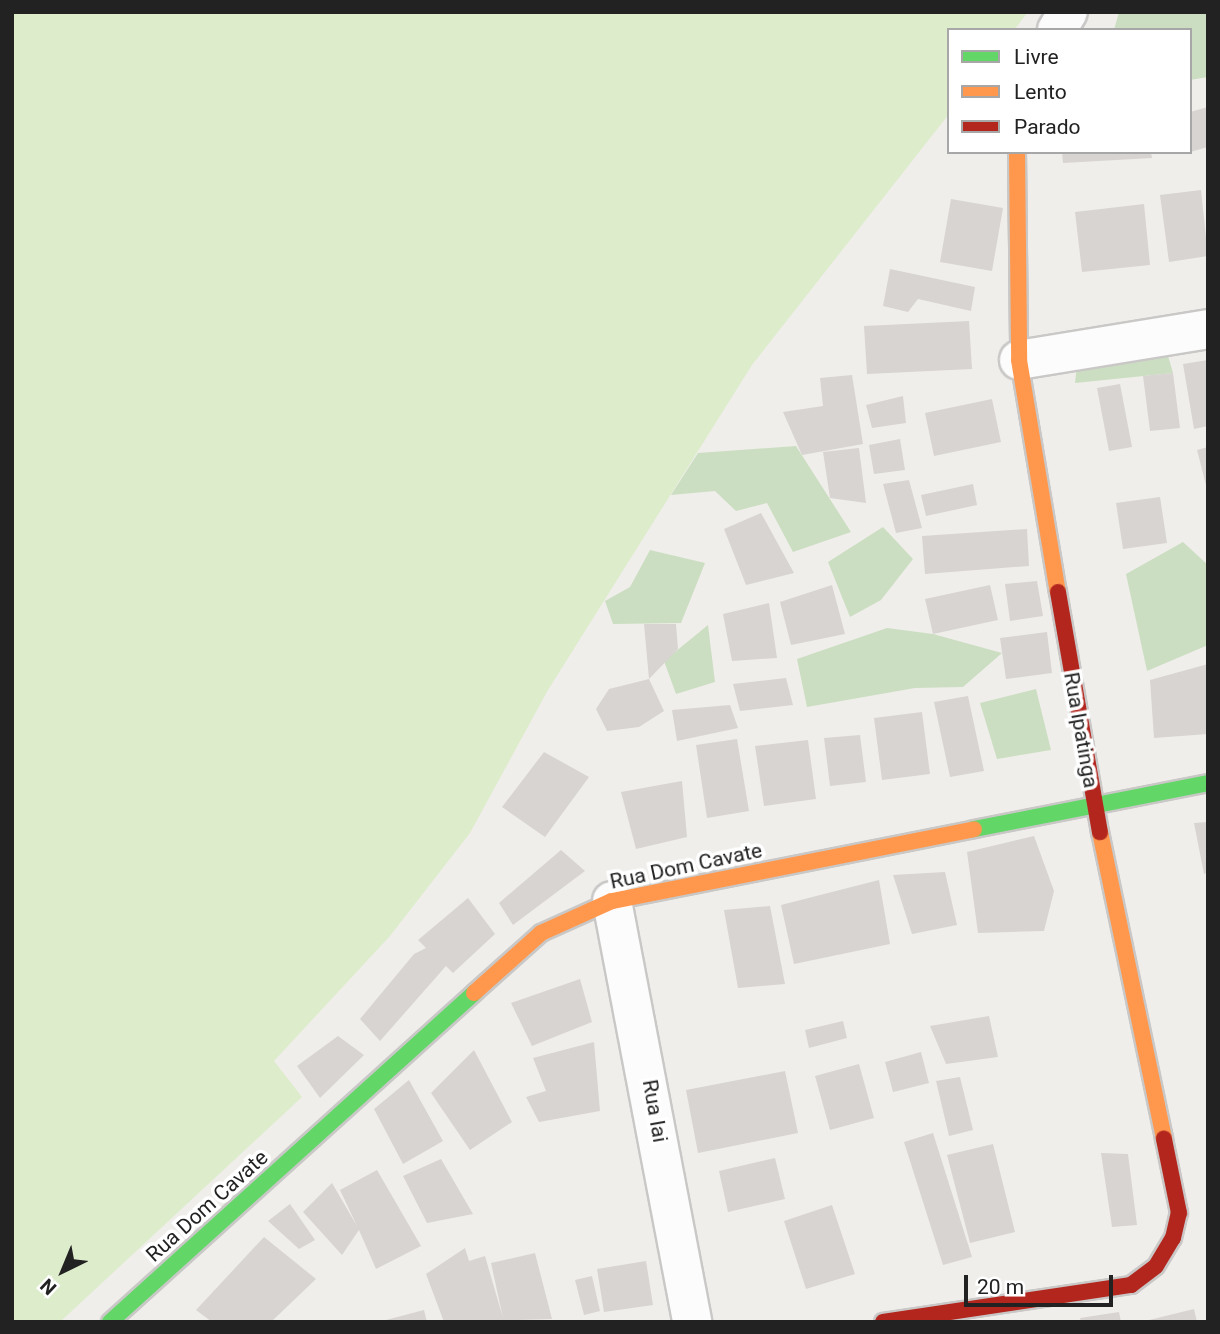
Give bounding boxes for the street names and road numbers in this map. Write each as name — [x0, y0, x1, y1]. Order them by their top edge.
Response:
street label: Rua Ipatinga — [1058, 670, 1104, 790]
street label: Rua Dom Cavate — [608, 838, 764, 894]
street label: Rua Iai — [637, 1078, 673, 1144]
street label: Rua Dom Cavate — [141, 1145, 273, 1267]

